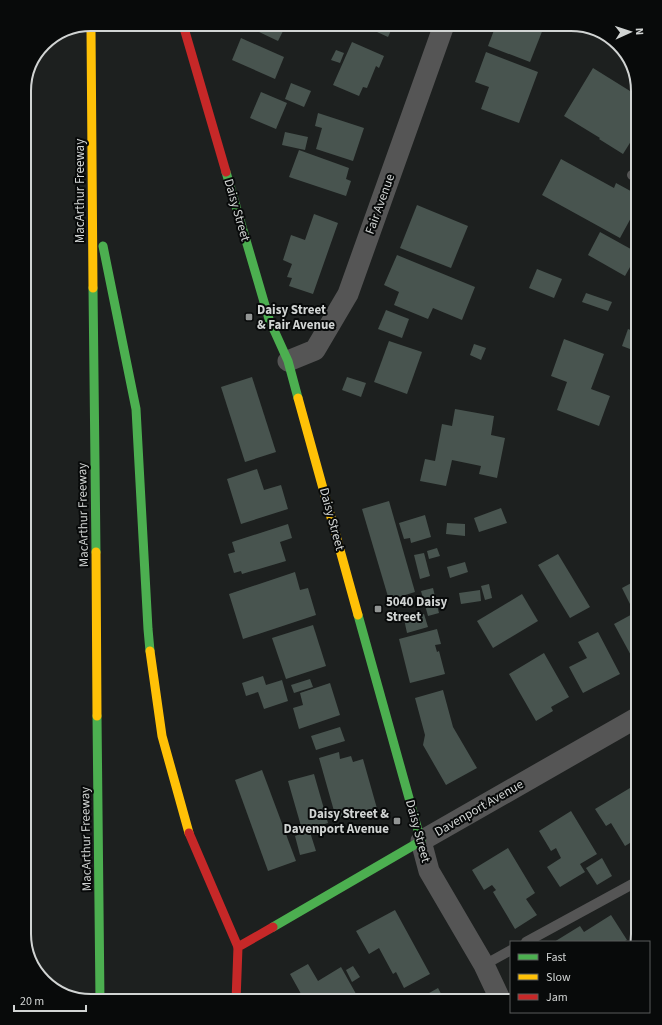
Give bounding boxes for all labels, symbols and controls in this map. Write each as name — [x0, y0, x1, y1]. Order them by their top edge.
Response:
north arrow — [610, 12, 650, 52]
text: N — [632, 27, 647, 36]
street label: MacArthur Freeway — [71, 139, 89, 243]
street label: Fair Avenue — [361, 171, 399, 237]
street label: Daisy Street — [219, 177, 255, 244]
place label: Daisy Street & Fair Avenue — [257, 301, 335, 334]
marker: Daisy Street & Fair Avenue — [244, 312, 254, 322]
street label: MacArthur Freeway — [73, 463, 93, 567]
street label: Daisy Street — [315, 486, 349, 553]
place label: 5040 Daisy Street — [386, 593, 448, 626]
marker: 5040 Daisy Street — [373, 604, 383, 614]
street label: Davenport Avenue — [431, 775, 527, 841]
street label: MacArthur Freeway — [76, 787, 96, 891]
street label: Daisy Street — [401, 798, 435, 865]
place label: Daisy Street & Davenport Avenue — [283, 805, 389, 838]
marker: Daisy Street & Davenport Avenue — [392, 816, 402, 826]
legend — [510, 941, 650, 1013]
text: Fast — [546, 949, 566, 966]
text: Slow — [546, 969, 571, 986]
scale bar — [14, 987, 86, 1013]
text: Jam — [546, 989, 568, 1006]
text: 20 m — [20, 993, 44, 1010]

